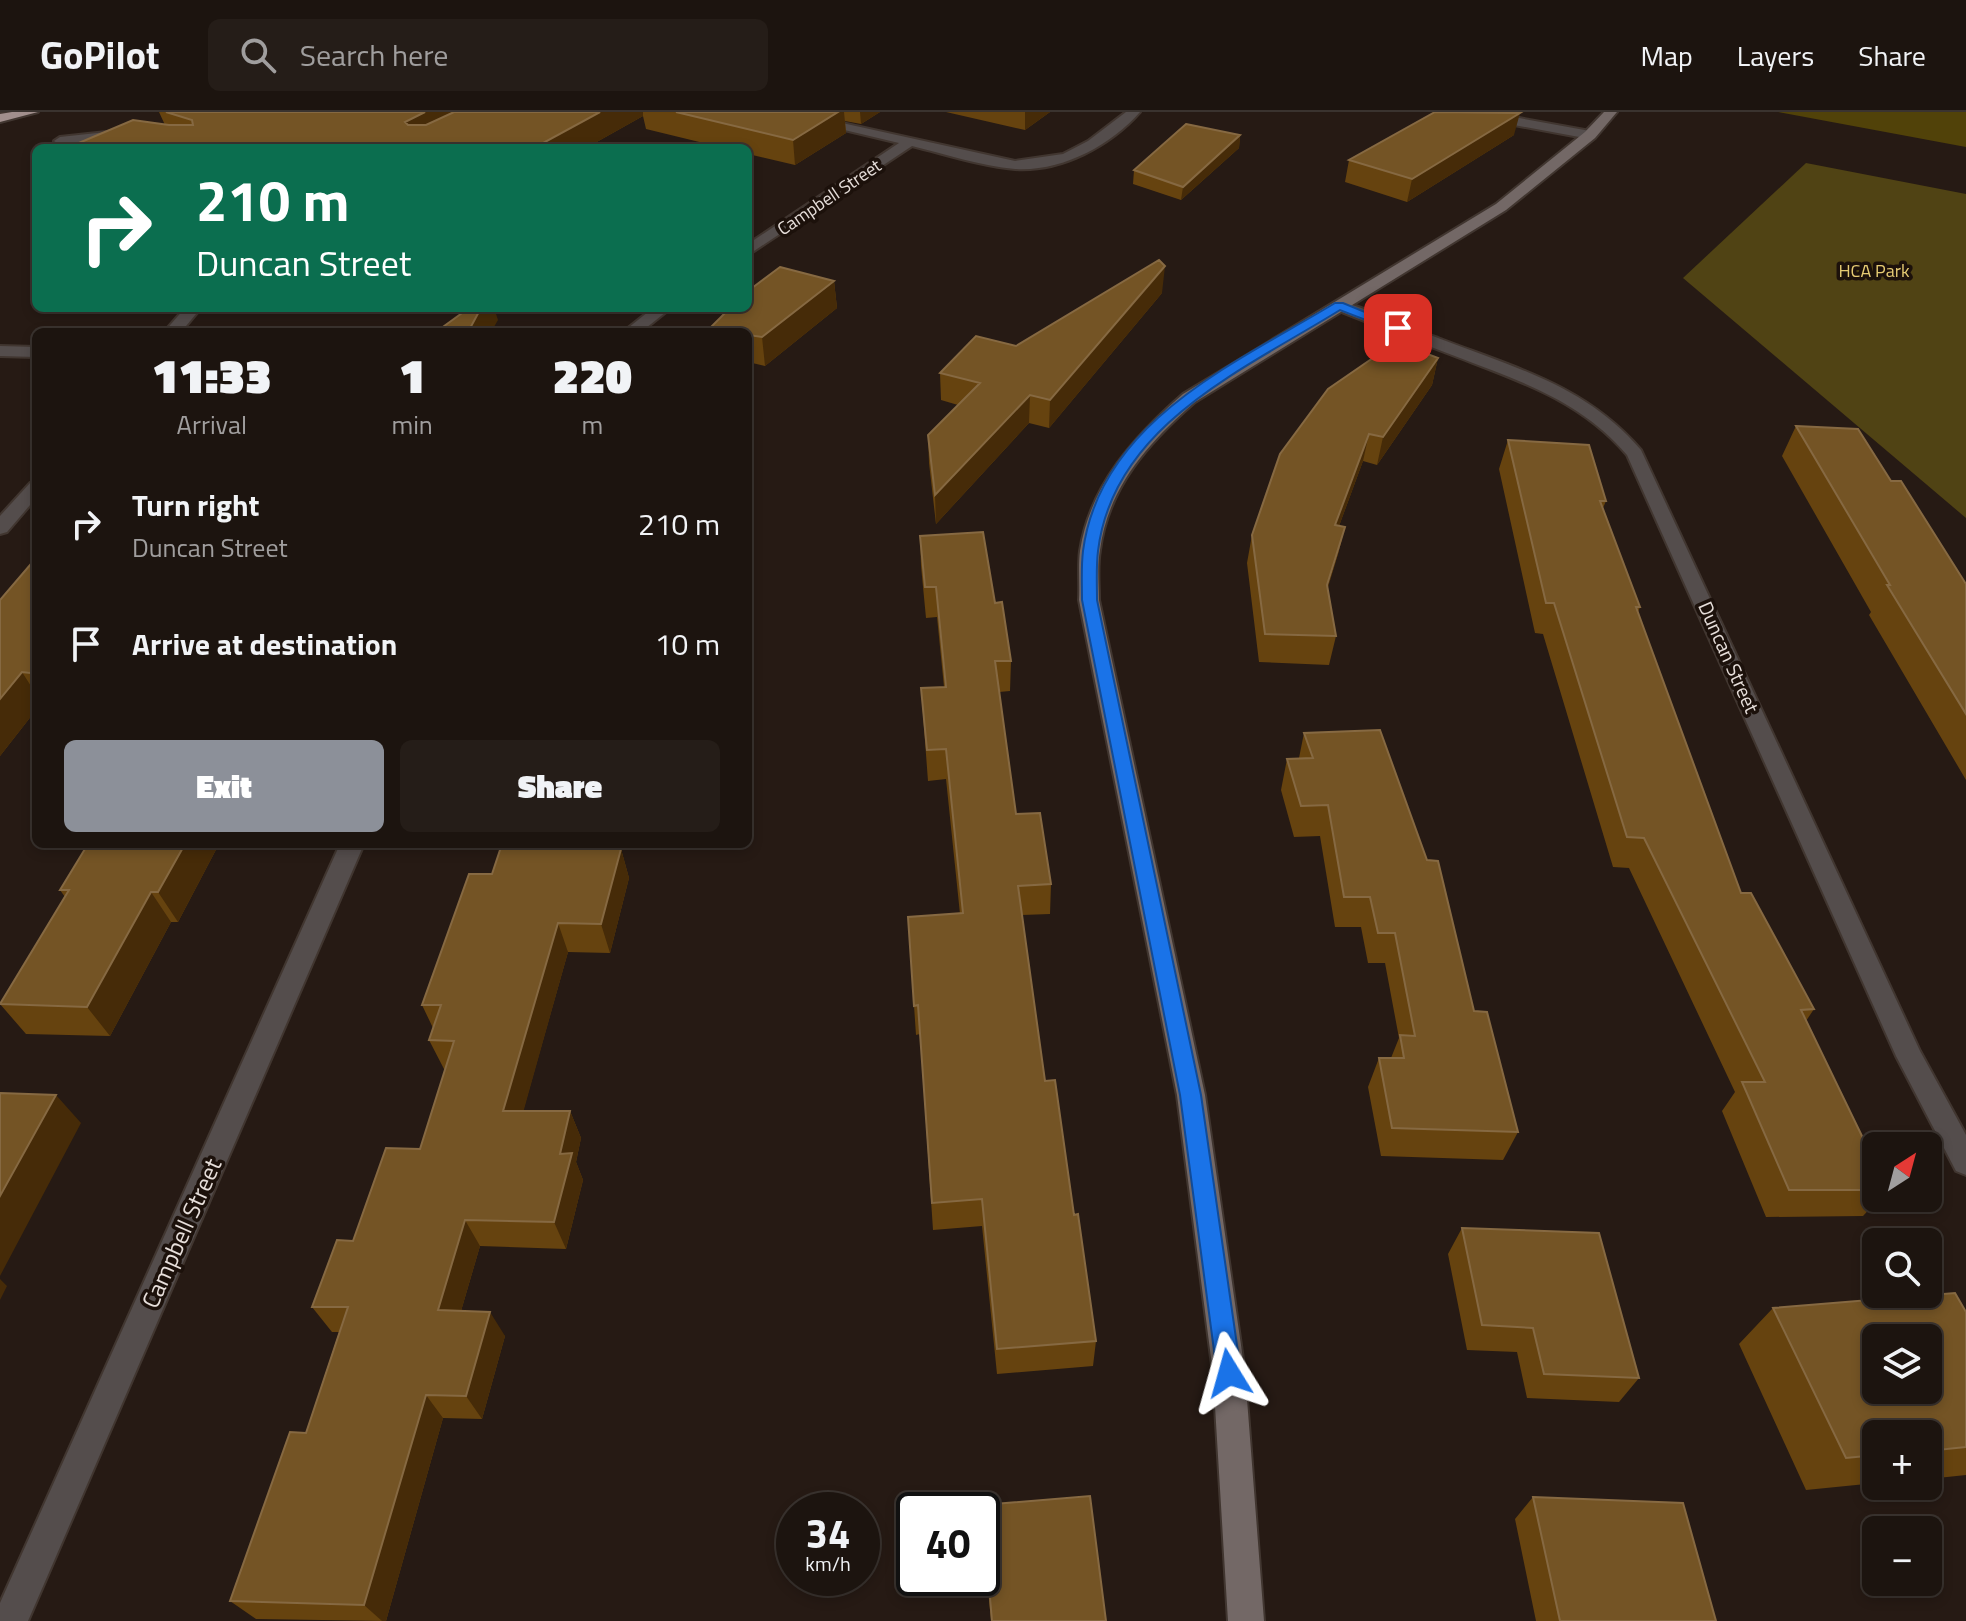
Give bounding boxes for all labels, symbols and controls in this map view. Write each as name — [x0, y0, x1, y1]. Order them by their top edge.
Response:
search box — [208, 19, 768, 91]
text: GoPilot — [40, 26, 160, 84]
text: Search here — [300, 32, 449, 78]
icon: search — [236, 33, 280, 77]
text: Map — [1640, 34, 1693, 77]
text: Layers — [1737, 34, 1814, 77]
text: Share — [1858, 34, 1926, 77]
street label: Campbell Street — [771, 152, 887, 242]
text: 210 m — [196, 158, 349, 243]
icon: right — [64, 176, 168, 280]
text: Duncan Street — [196, 235, 411, 290]
park label: HCA Park — [1838, 257, 1910, 284]
pin — [1364, 294, 1432, 362]
icon: arrive — [1376, 306, 1420, 350]
text: 11:33 — [152, 339, 271, 412]
text: 1 — [399, 339, 425, 412]
text: 220 — [553, 339, 632, 412]
text: Arrival — [176, 405, 247, 444]
text: min — [391, 405, 433, 444]
text: m — [582, 405, 603, 444]
text: Turn right — [132, 482, 260, 528]
text: 210 m — [638, 501, 720, 547]
icon: right — [64, 502, 108, 546]
text: Duncan Street — [132, 528, 288, 567]
street label: Duncan Street — [1690, 596, 1768, 718]
text: Arrive at destination — [132, 621, 397, 667]
text: 10 m — [655, 621, 720, 667]
icon: arrive — [64, 622, 108, 666]
button: Exit — [64, 740, 384, 832]
button: Share — [400, 740, 720, 832]
north arrow — [1862, 1132, 1942, 1212]
map controls — [1862, 1132, 1942, 1596]
street label: Campbell Street — [132, 1152, 230, 1314]
button: search — [1862, 1228, 1942, 1308]
button: layers — [1862, 1324, 1942, 1404]
position arrow — [1187, 1331, 1271, 1415]
button: + — [1862, 1420, 1942, 1500]
speed limit sign: 40 — [896, 1492, 1000, 1596]
text: 34 — [806, 1503, 850, 1564]
button: − — [1862, 1516, 1942, 1596]
text: km/h — [805, 1548, 851, 1579]

